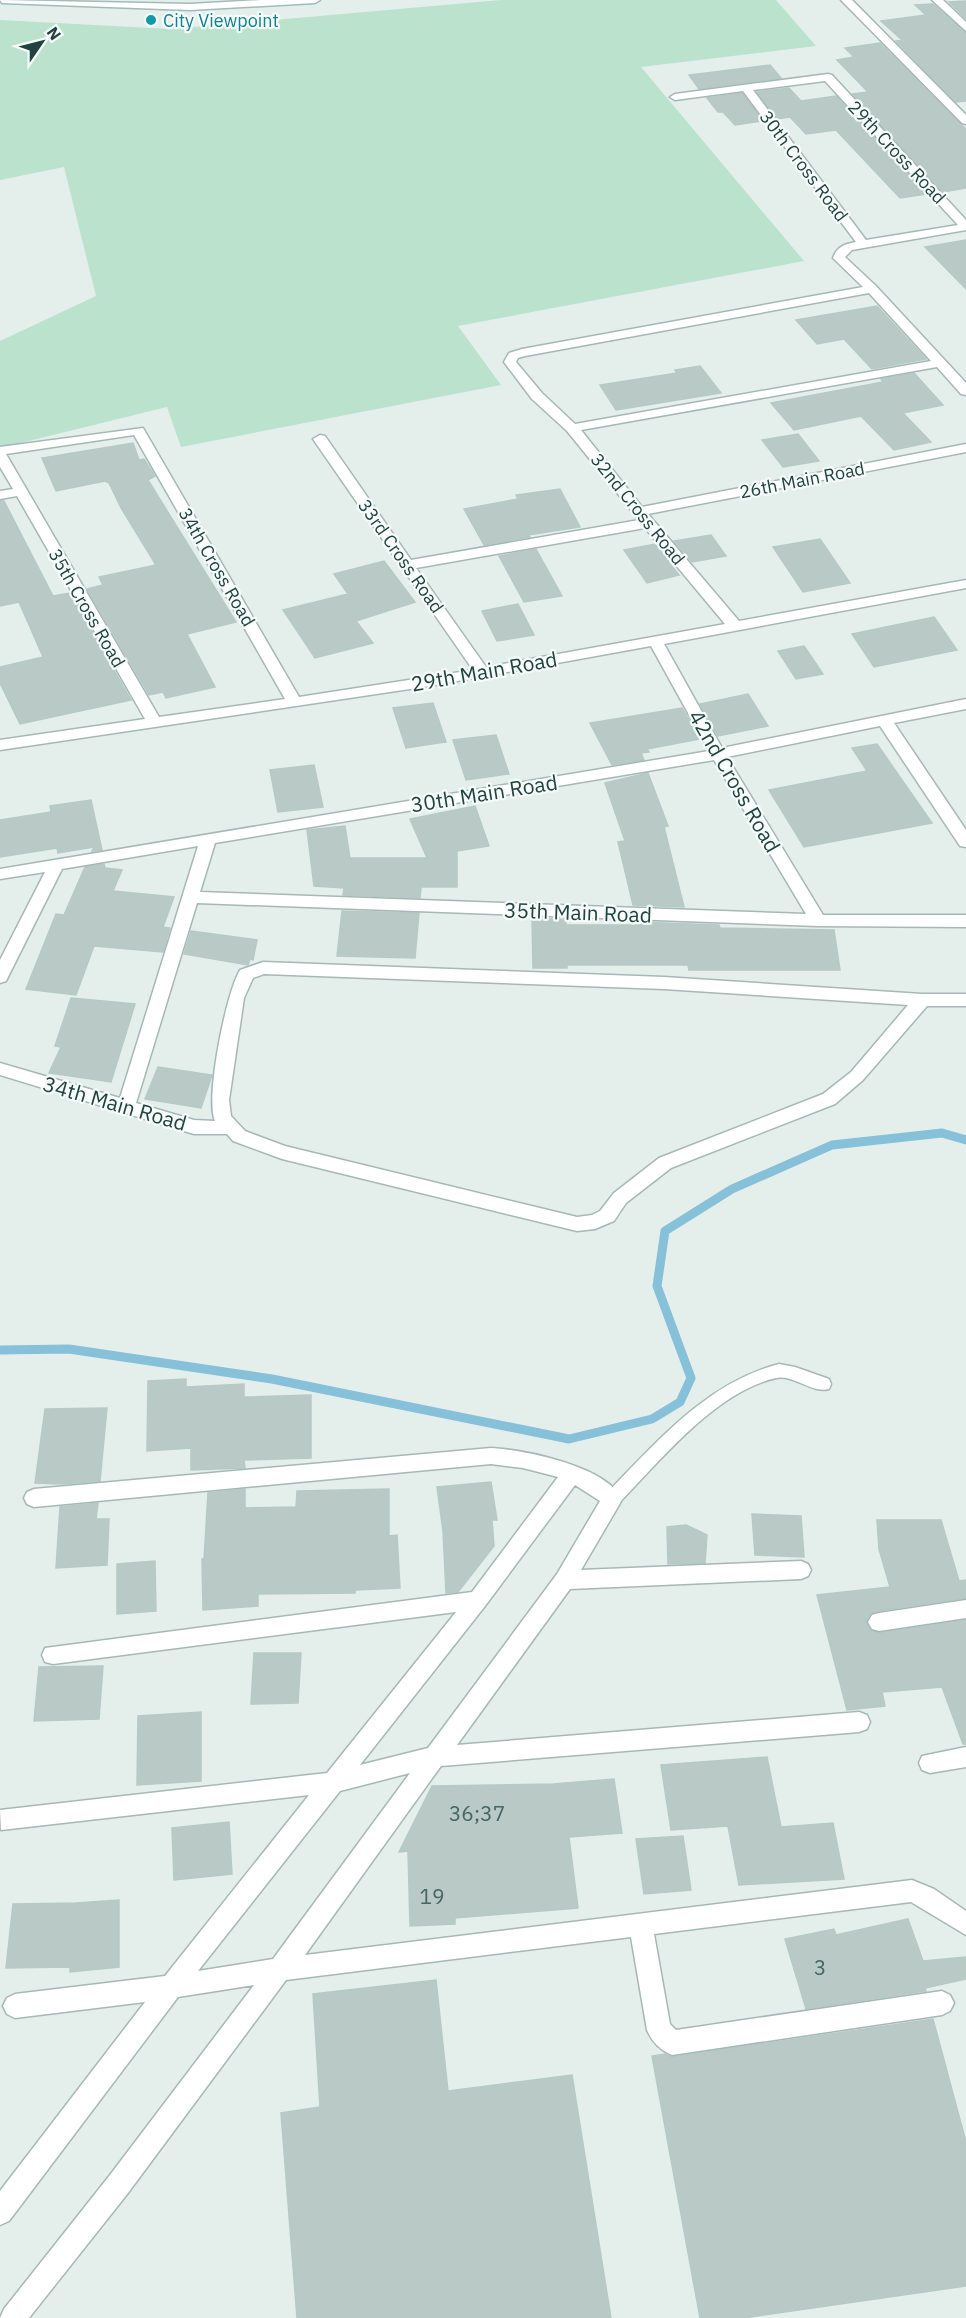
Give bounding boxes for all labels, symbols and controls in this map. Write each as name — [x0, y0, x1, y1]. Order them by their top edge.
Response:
place label: City Viewpoint — [163, 9, 279, 32]
north arrow — [12, 12, 72, 72]
marker: City Viewpoint — [144, 13, 158, 27]
text: N — [43, 23, 66, 44]
street label: 29th Cross Road — [843, 95, 951, 209]
street label: 30th Cross Road — [755, 106, 853, 226]
street label: 32nd Cross Road — [586, 448, 690, 570]
street label: 26th Main Road — [737, 457, 867, 503]
street label: 33rd Cross Road — [353, 495, 449, 617]
street label: 34th Cross Road — [174, 504, 260, 630]
street label: 35th Cross Road — [44, 545, 130, 671]
street label: 29th Main Road — [409, 644, 559, 698]
street label: 42nd Cross Road — [683, 705, 787, 857]
street label: 30th Main Road — [409, 768, 559, 818]
street label: 35th Main Road — [503, 895, 653, 929]
street label: 34th Main Road — [40, 1069, 190, 1137]
house number: 36;37 — [449, 1799, 505, 1827]
house number: 19 — [419, 1882, 445, 1910]
house number: 3 — [814, 1953, 826, 1981]

